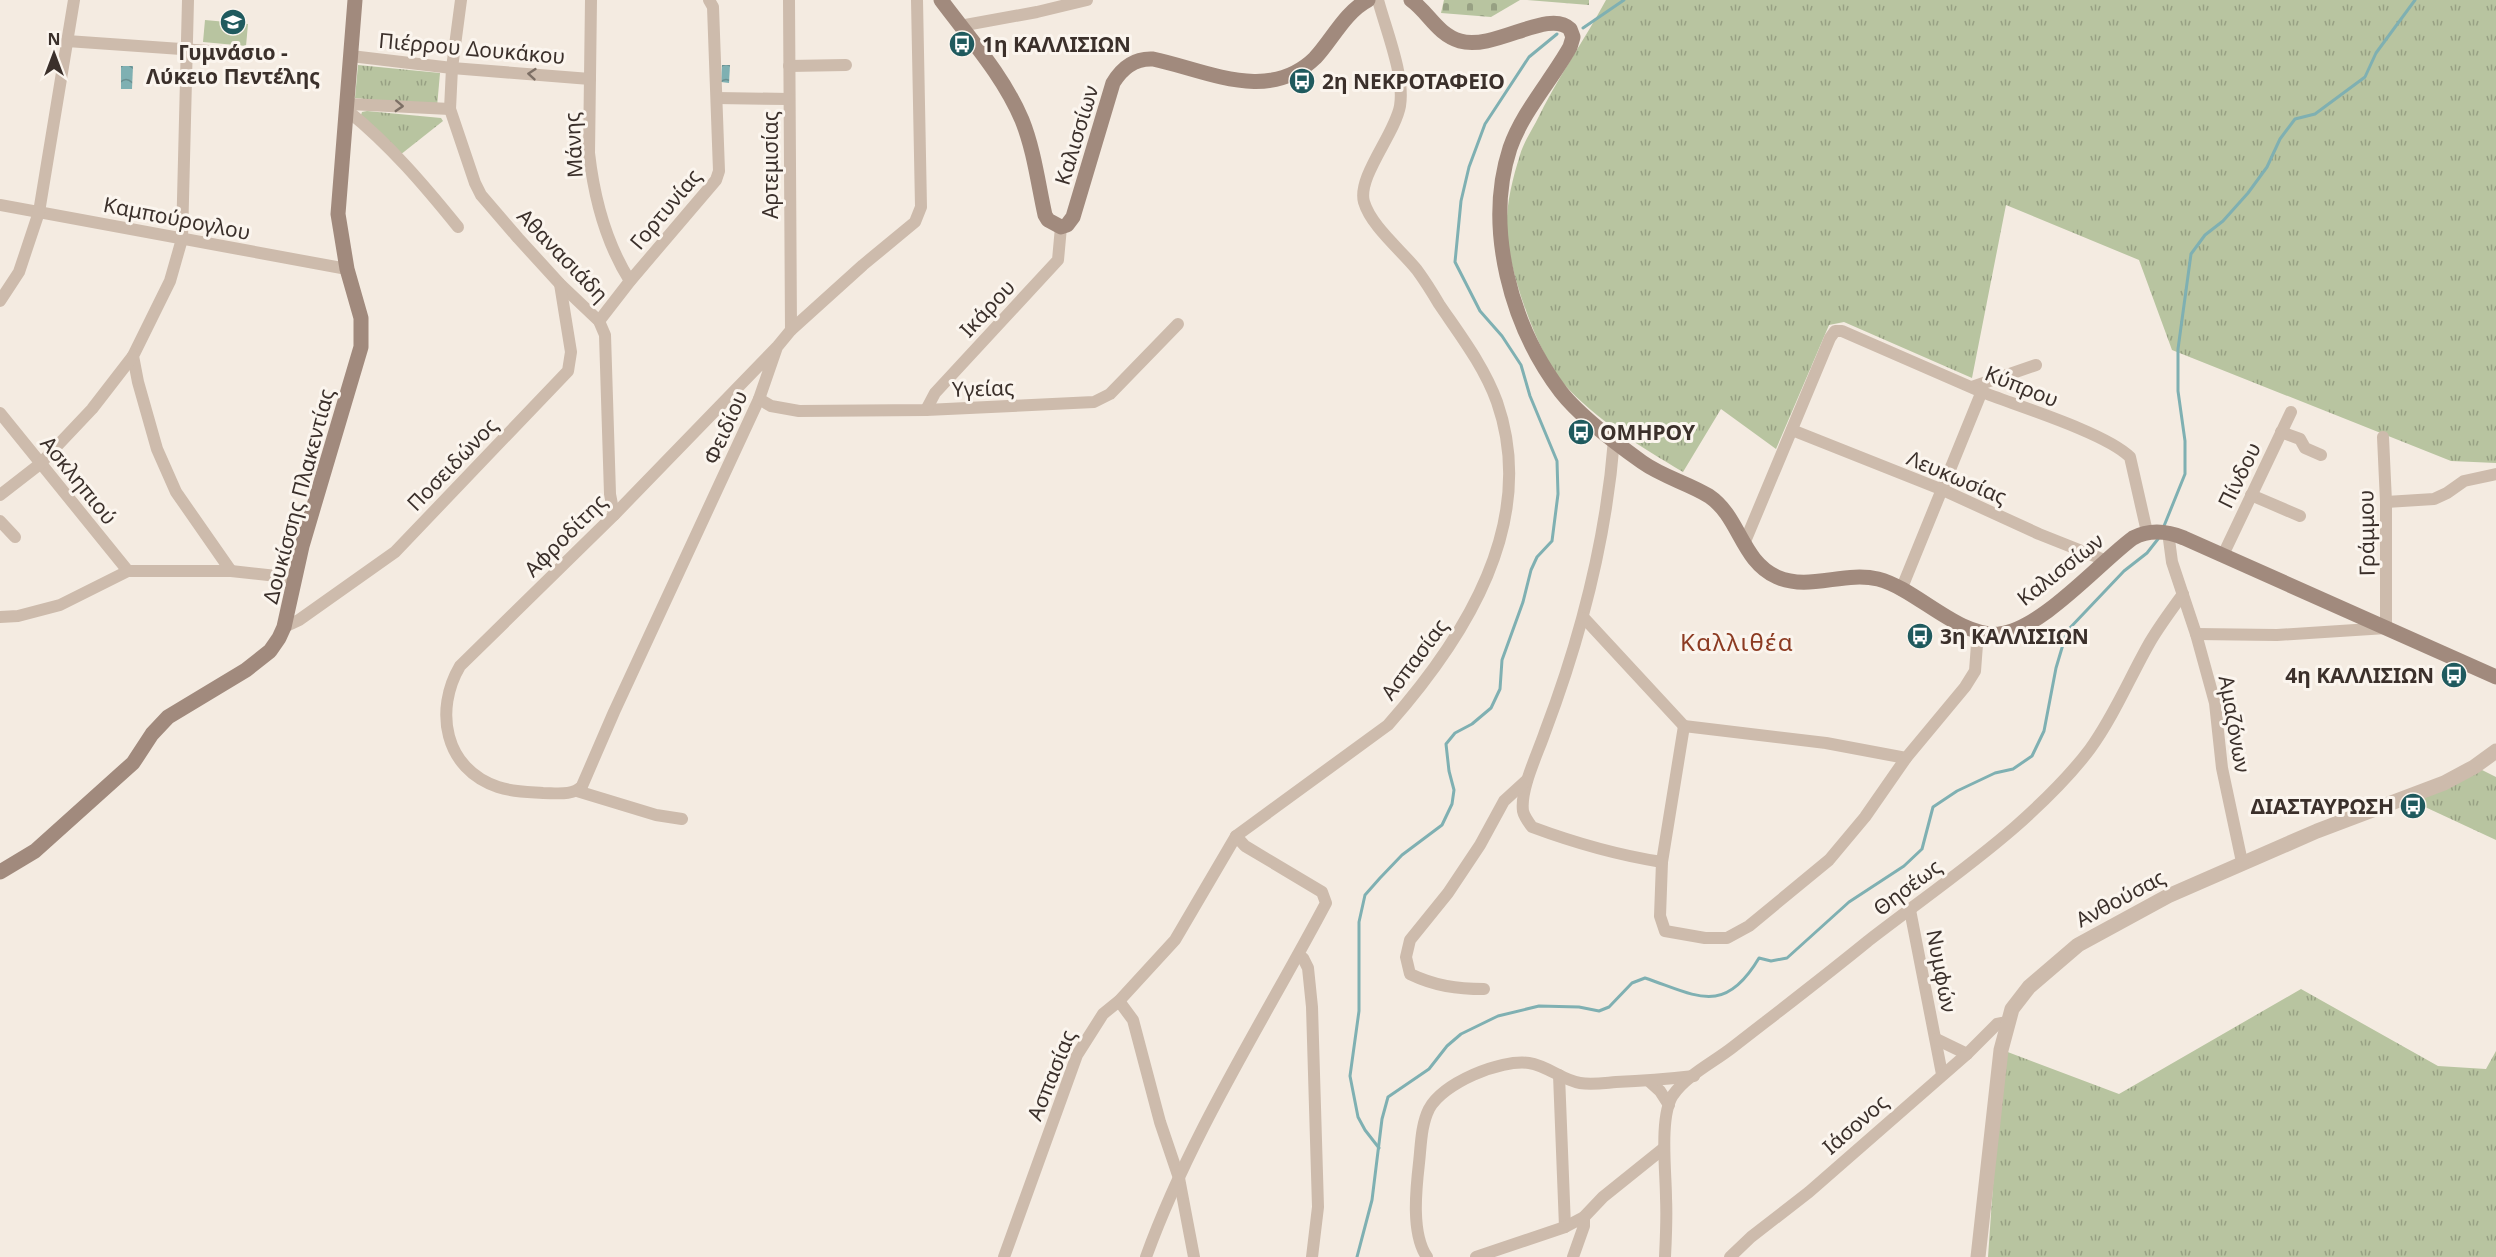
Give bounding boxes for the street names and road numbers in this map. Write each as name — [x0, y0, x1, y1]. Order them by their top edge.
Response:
street label: Πιέρρου Δουκάκου — [378, 26, 566, 70]
street label: Καλισσίων — [1048, 82, 1104, 188]
street label: Μάνης — [557, 111, 589, 179]
street label: Αρτεμισίας — [756, 111, 784, 219]
street label: Γορτυνίας — [623, 163, 707, 255]
street label: Καμπούρογλου — [101, 190, 253, 246]
street label: Αθανασιάδη — [511, 202, 615, 308]
street label: Ικάρου — [953, 273, 1021, 343]
street label: Κύπρου — [1981, 359, 2063, 413]
street label: Υγείας — [951, 373, 1015, 403]
street label: Δουκίσσης Πλακεντίας — [256, 386, 340, 606]
street label: Φειδίου — [696, 386, 754, 468]
street label: Ποσειδώνος — [401, 411, 503, 517]
street label: Ασκληπιού — [35, 430, 123, 530]
street label: Πίνδου — [2211, 437, 2267, 513]
street label: Λευκωσίας — [1903, 443, 2011, 511]
street label: Αφροδίτης — [518, 488, 612, 582]
street label: Γράμμου — [2351, 490, 2381, 576]
street label: Καλισσίων — [2011, 526, 2109, 612]
street label: Ασπασίας — [1374, 613, 1454, 705]
street label: Αμαζόνων — [2213, 673, 2257, 775]
street label: Θησέως — [1867, 852, 1947, 922]
street label: Ανθούσας — [2070, 863, 2170, 933]
street label: Νυμφών — [1920, 927, 1964, 1015]
street label: Ασπασίας — [1020, 1026, 1082, 1124]
street label: Ιάσονος — [1816, 1088, 1894, 1160]

